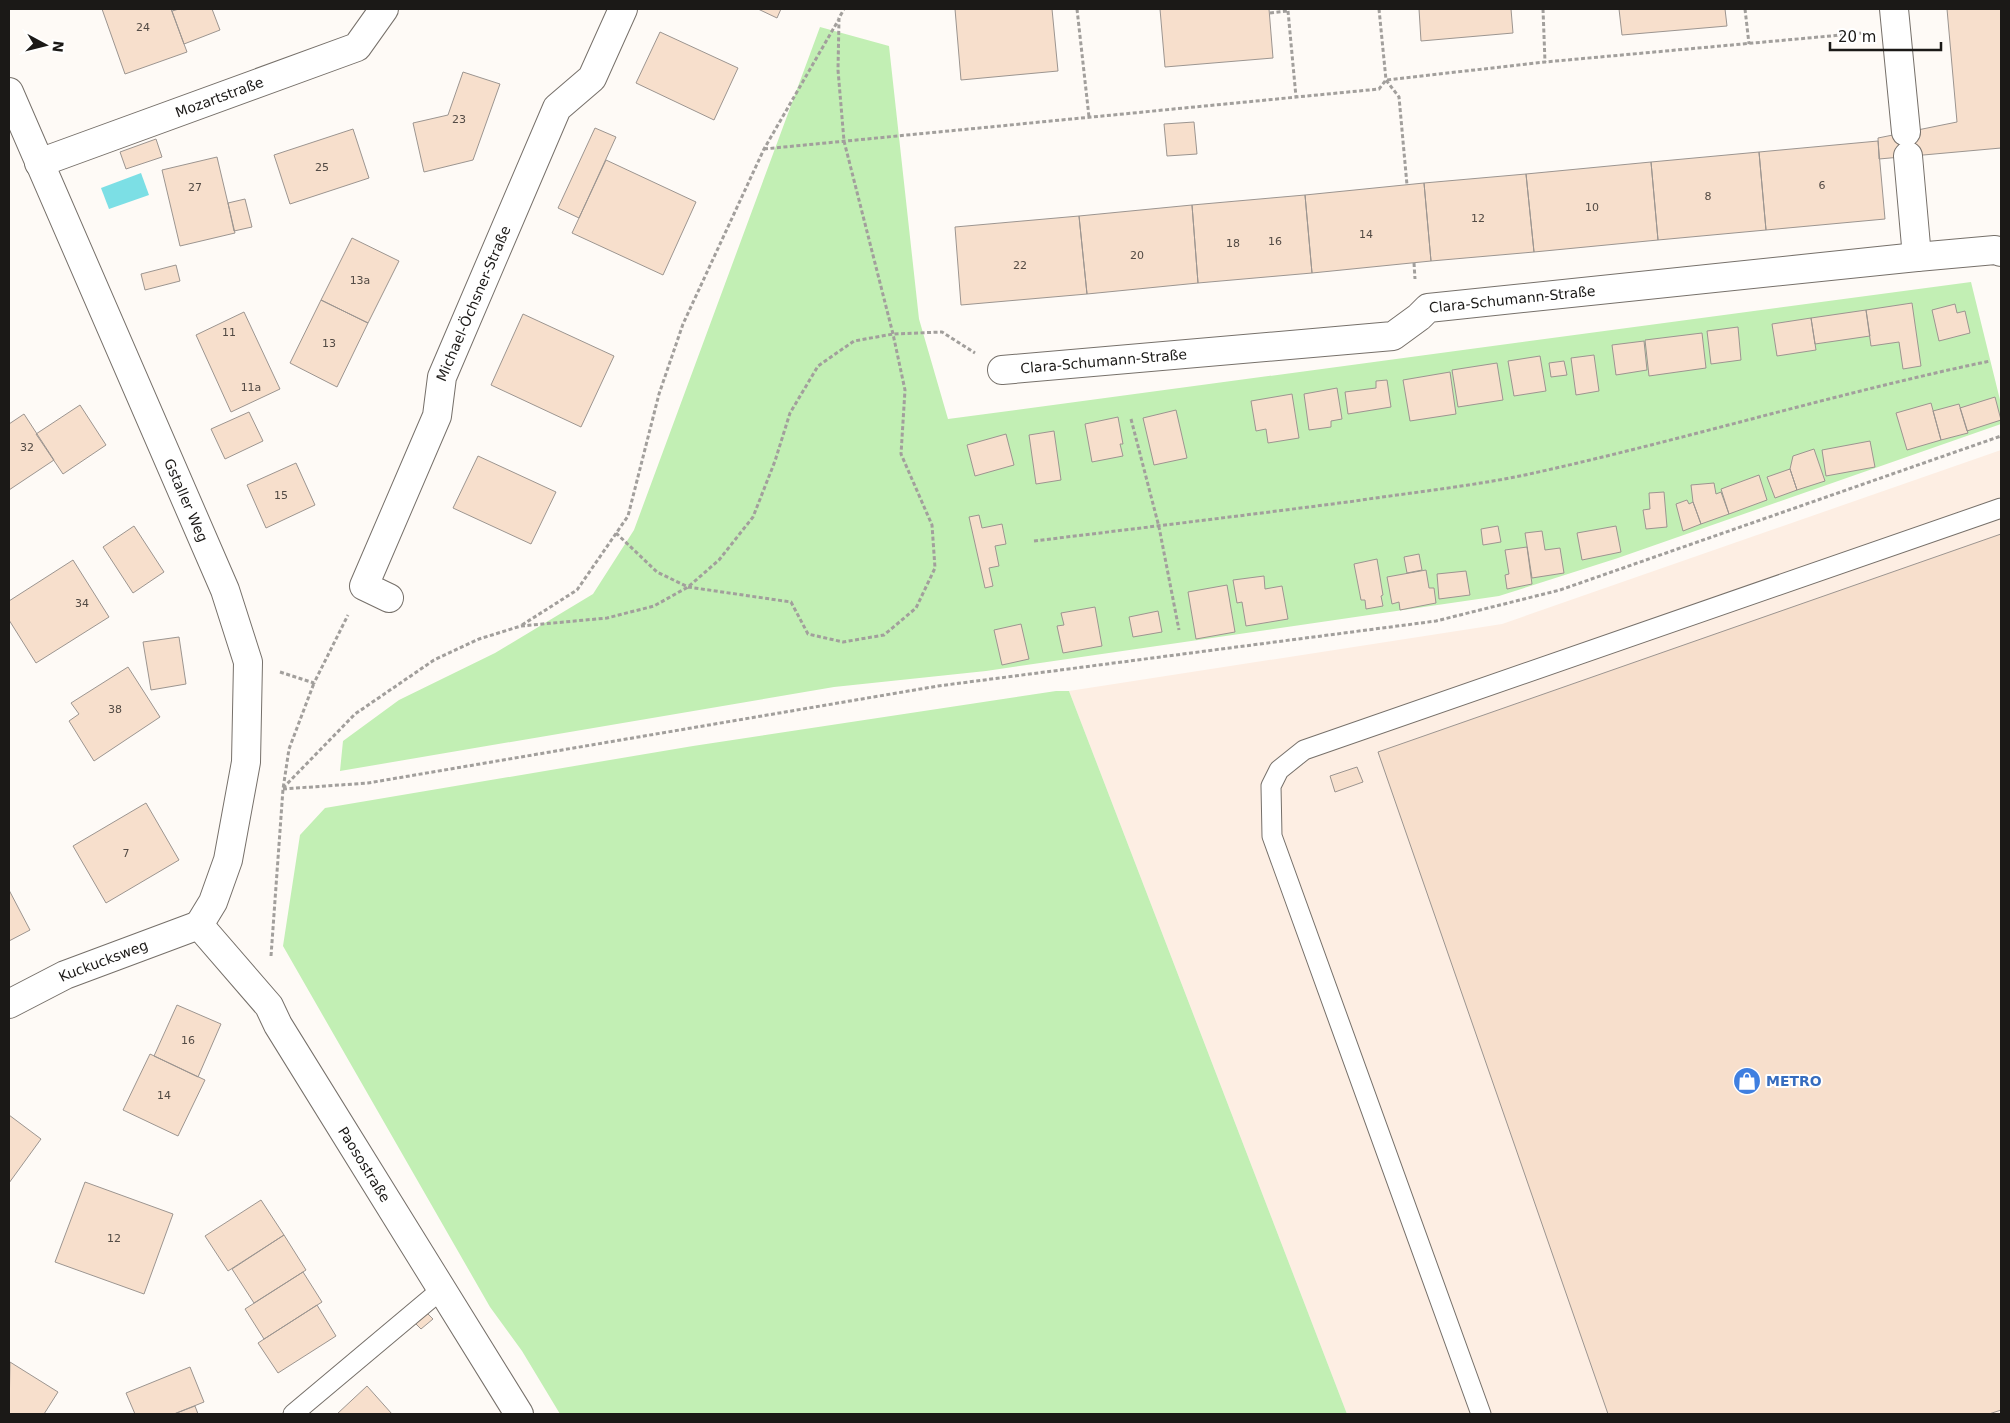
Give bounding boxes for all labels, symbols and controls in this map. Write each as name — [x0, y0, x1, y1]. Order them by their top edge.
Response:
north arrow — [20, 20, 70, 70]
scale bar — [1830, 20, 1941, 52]
house number: 24 — [136, 21, 150, 34]
text: 20 m — [1838, 28, 1876, 46]
text: N — [49, 40, 67, 53]
street label: Mozartstraße — [173, 74, 266, 121]
house number: 23 — [452, 113, 466, 126]
house number: 25 — [315, 161, 329, 174]
house number: 6 — [1819, 179, 1826, 192]
house number: 27 — [188, 181, 202, 194]
house number: 8 — [1705, 190, 1712, 203]
house number: 10 — [1585, 201, 1599, 214]
house number: 12 — [1471, 212, 1485, 225]
street label: Michael-Öchsner-Straße — [433, 223, 514, 384]
house number: 14 — [1359, 228, 1373, 241]
house number: 16 — [1268, 235, 1282, 248]
house number: 18 — [1226, 237, 1240, 250]
house number: 20 — [1130, 249, 1144, 262]
house number: 22 — [1013, 259, 1027, 272]
house number: 13a — [350, 274, 370, 287]
street label: Clara-Schumann-Straße — [1428, 283, 1596, 316]
house number: 11 — [222, 326, 236, 339]
house number: 13 — [322, 337, 336, 350]
street label: Clara-Schumann-Straße — [1020, 346, 1188, 376]
house number: 11a — [241, 381, 261, 394]
house number: 32 — [20, 441, 34, 454]
street label: Gstaller Weg — [161, 456, 211, 544]
house number: 15 — [274, 489, 288, 502]
house number: 34 — [75, 597, 89, 610]
house number: 38 — [108, 703, 122, 716]
house number: 7 — [123, 847, 130, 860]
street label: Kuckucksweg — [56, 937, 150, 985]
house number: 16 — [181, 1034, 195, 1047]
shop icon: METRO — [1732, 1066, 1762, 1096]
place label: METRO — [1766, 1073, 1822, 1089]
house number: 14 — [157, 1089, 171, 1102]
street label: Paosostraße — [335, 1124, 394, 1205]
house number: 12 — [107, 1232, 121, 1245]

